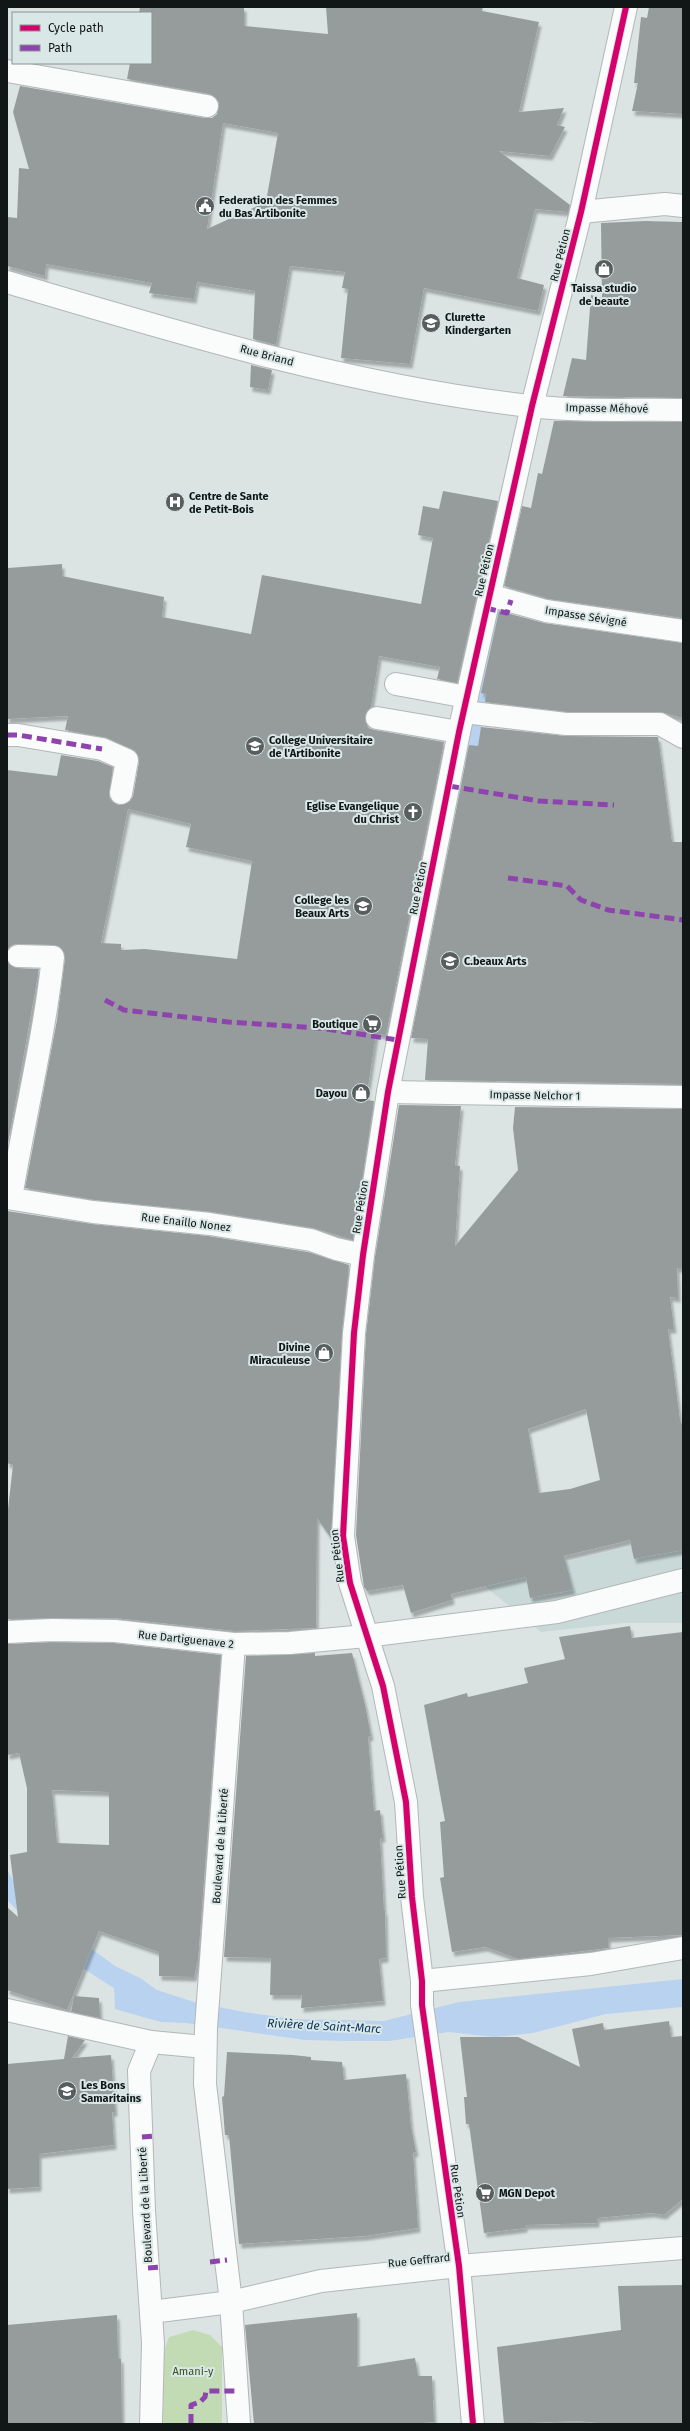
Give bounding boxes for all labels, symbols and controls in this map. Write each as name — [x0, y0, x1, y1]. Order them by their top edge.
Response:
legend — [12, 12, 152, 64]
text: Cycle path — [48, 21, 104, 35]
text: Path — [48, 41, 72, 55]
place label: Federation des Femmes du Bas Artibonite — [219, 194, 338, 220]
public building icon: Federation des Femmes du Bas Artibonite — [194, 195, 216, 217]
street label: Rue Pétion — [548, 227, 573, 283]
shop icon: Taissa studio de beaute — [593, 258, 615, 280]
place label: Taissa studio de beaute — [571, 282, 637, 308]
place label: Clurette Kindergarten — [445, 311, 511, 337]
school or university icon: Clurette Kindergarten — [420, 312, 442, 334]
street label: Rue Briand — [239, 342, 295, 369]
street label: Impasse Méhové — [565, 401, 648, 416]
place label: Centre de Sante de Petit-Bois — [189, 490, 269, 516]
hospital icon: Centre de Sante de Petit-Bois — [164, 491, 186, 513]
street label: Rue Pétion — [472, 542, 497, 598]
street label: Impasse Sévigné — [544, 604, 628, 629]
place label: College Universitaire de l'Artibonite — [269, 734, 373, 760]
school or university icon: College Universitaire de l'Artibonite — [244, 735, 266, 757]
place label: Eglise Evangelique du Christ — [306, 800, 400, 826]
church icon: Eglise Evangelique du Christ — [402, 801, 424, 823]
street label: Rue Pétion — [407, 860, 430, 916]
place label: College les Beaux Arts — [295, 894, 350, 920]
school or university icon: College les Beaux Arts — [352, 895, 374, 917]
school or university icon: C.beaux Arts — [439, 950, 461, 972]
place label: C.beaux Arts — [464, 955, 527, 968]
supermarket icon: Boutique — [361, 1013, 383, 1035]
place label: Boutique — [312, 1018, 358, 1031]
shop icon: Dayou — [350, 1082, 372, 1104]
place label: Dayou — [316, 1087, 347, 1100]
street label: Impasse Nelchor 1 — [489, 1088, 580, 1103]
street label: Rue Pétion — [350, 1179, 371, 1235]
street label: Rue Enaillo Nonez — [140, 1211, 232, 1234]
place label: Divine Miraculeuse — [250, 1341, 310, 1367]
shop icon: Divine Miraculeuse — [313, 1342, 335, 1364]
street label: Rue Pétion — [328, 1528, 347, 1584]
street label: Rue Dartiguenave 2 — [137, 1628, 234, 1651]
street label: Boulevard de la Liberté — [210, 1788, 231, 1904]
street label: Rue Pétion — [392, 1845, 409, 1899]
water label: Rivière de Saint-Marc — [267, 2016, 382, 2036]
place label: Les Bons Samaritains — [81, 2079, 142, 2105]
school or university icon: Les Bons Samaritains — [56, 2080, 78, 2102]
street label: Boulevard de la Liberté — [136, 2147, 155, 2263]
street label: Rue Pétion — [447, 2163, 468, 2219]
supermarket icon: MGN Depot — [474, 2182, 496, 2204]
place label: MGN Depot — [499, 2187, 556, 2200]
street label: Rue Geffrard — [387, 2251, 451, 2270]
park label: Amani-y — [173, 2365, 214, 2378]

